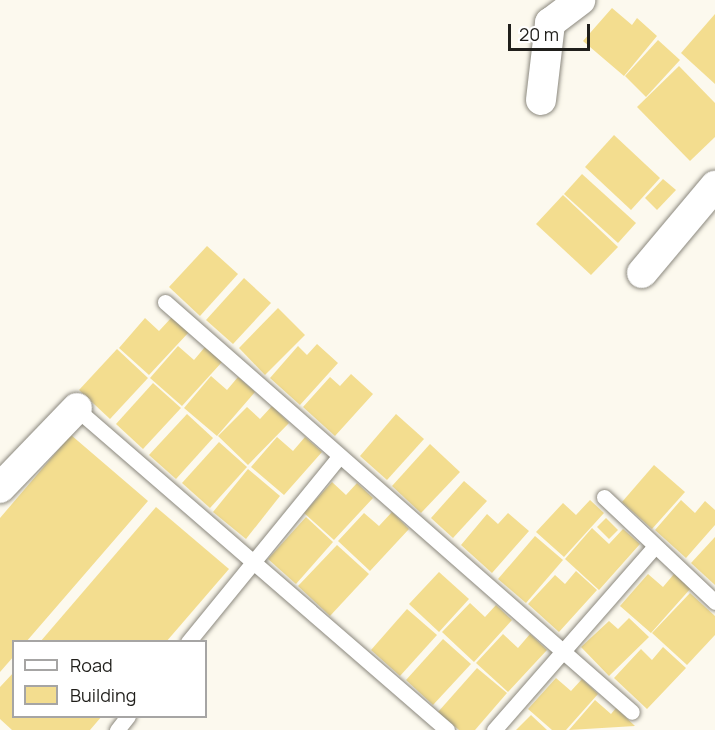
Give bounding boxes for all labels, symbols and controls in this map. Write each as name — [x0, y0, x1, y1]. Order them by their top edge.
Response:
scale bar — [511, 12, 594, 50]
text: 20 m — [519, 22, 559, 46]
legend — [12, 640, 207, 718]
text: Road — [70, 653, 113, 677]
text: Building — [70, 683, 136, 707]

